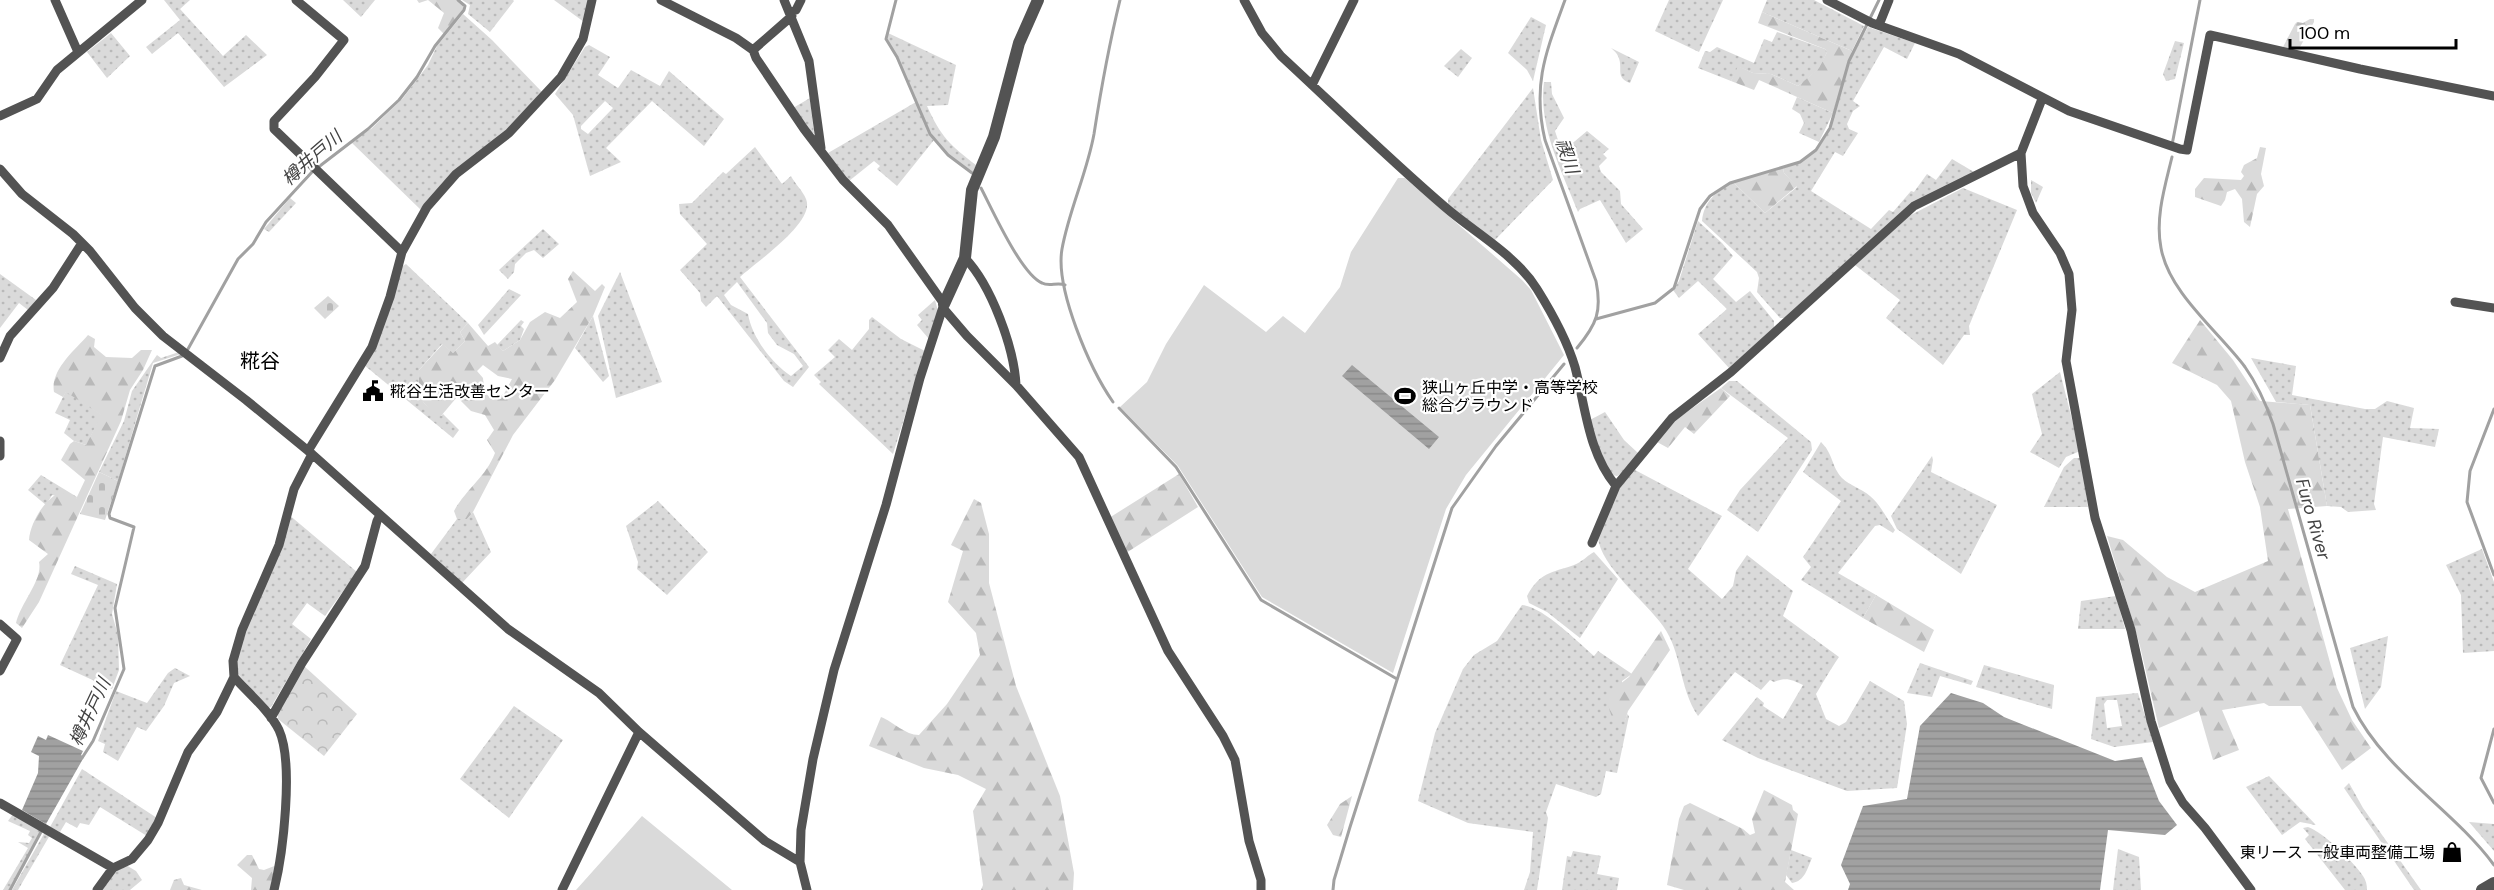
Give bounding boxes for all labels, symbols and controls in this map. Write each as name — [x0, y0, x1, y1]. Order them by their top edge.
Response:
scale bar — [2290, 12, 2456, 50]
text: 100 m — [2299, 21, 2350, 45]
water label: 樽井戸川 — [277, 124, 349, 191]
water label: 禊川 — [1550, 135, 1585, 179]
district label: 糀谷 — [240, 348, 280, 374]
place label: 狭山ヶ丘中学・高等学校 総合グラウンド — [1422, 377, 1598, 416]
public building icon: 糀谷生活改善センター — [361, 379, 385, 403]
place label: 糀谷生活改善センター — [390, 381, 550, 402]
sports icon: 狭山ヶ丘中学・高等学校 総合グラウンド — [1393, 384, 1417, 408]
water label: Furo River — [2290, 476, 2336, 564]
water label: 樽井戸川 — [64, 672, 117, 750]
shop icon: 東リース 一般車両整備工場 — [2440, 840, 2464, 864]
place label: 東リース 一般車両整備工場 — [2240, 842, 2435, 863]

